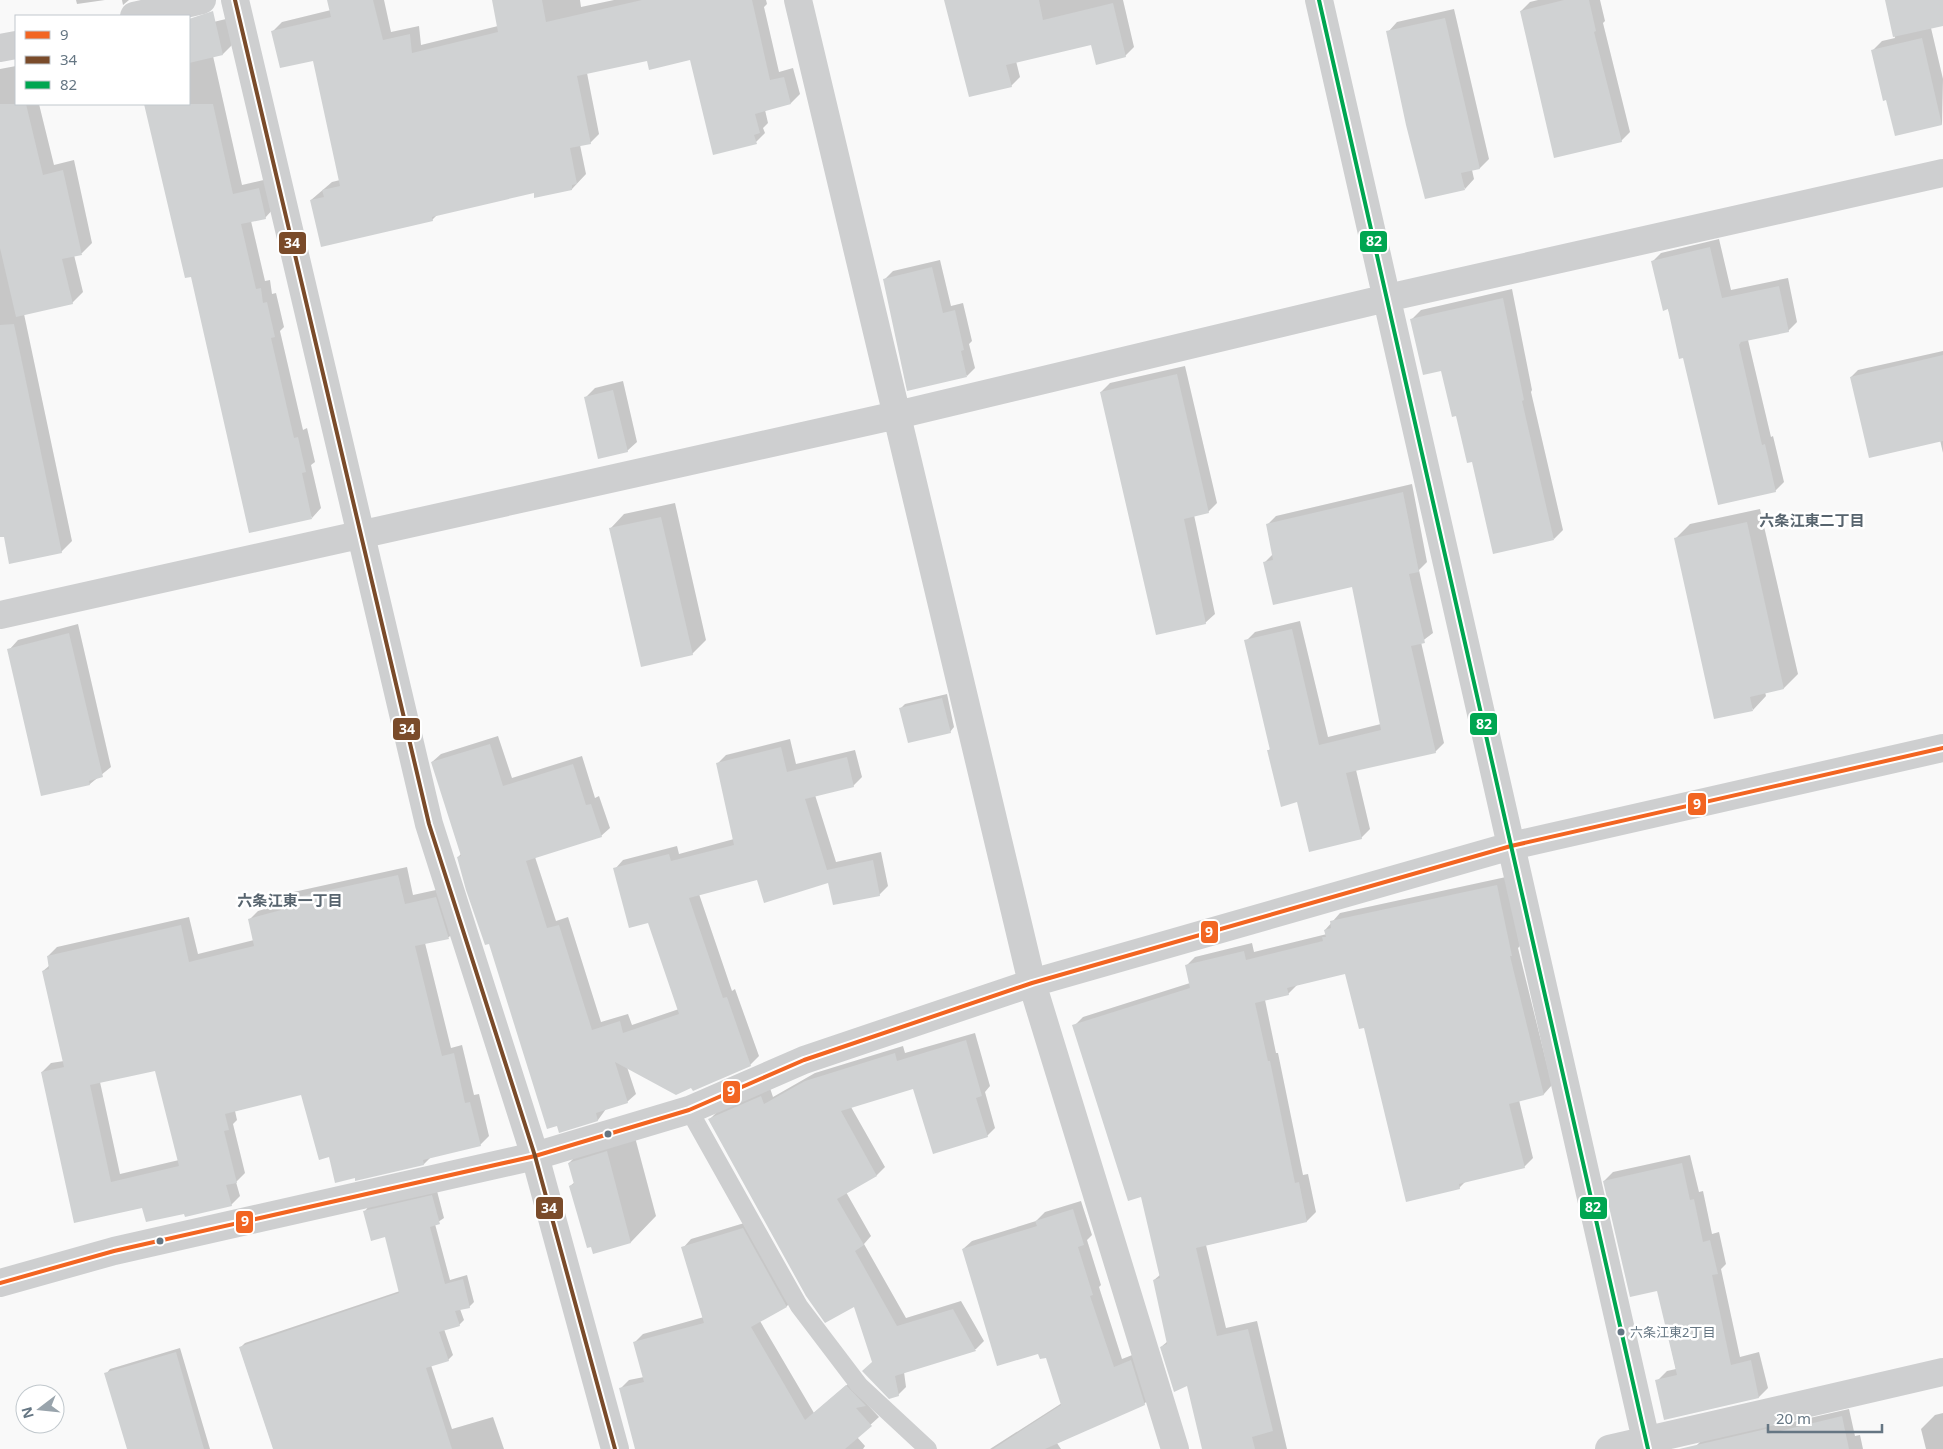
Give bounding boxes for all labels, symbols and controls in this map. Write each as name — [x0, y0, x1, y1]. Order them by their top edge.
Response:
legend — [15, 15, 190, 105]
text: 9 — [60, 24, 69, 44]
text: 34 — [60, 49, 78, 69]
text: 82 — [60, 74, 77, 94]
line badge: 82 — [1359, 230, 1388, 253]
line badge: 34 — [278, 231, 307, 255]
text: 82 — [1366, 231, 1382, 250]
text: 34 — [284, 233, 300, 252]
district label: 六条江東二丁目 — [1759, 510, 1865, 530]
line badge: 82 — [1469, 712, 1498, 736]
text: 82 — [1476, 714, 1492, 733]
line badge: 34 — [392, 717, 421, 741]
text: 34 — [399, 719, 415, 738]
line badge: 9 — [1687, 792, 1707, 816]
text: 9 — [1693, 794, 1701, 813]
district label: 六条江東一丁目 — [237, 890, 343, 910]
line badge: 9 — [1200, 920, 1219, 944]
text: 9 — [1205, 922, 1213, 941]
line badge: 9 — [722, 1080, 741, 1104]
text: 9 — [727, 1081, 735, 1100]
unlabelled marker — [603, 1129, 613, 1139]
line badge: 34 — [535, 1196, 564, 1220]
line badge: 82 — [1579, 1196, 1608, 1220]
text: 82 — [1585, 1197, 1601, 1216]
text: 34 — [541, 1198, 557, 1217]
line badge: 9 — [235, 1210, 254, 1234]
text: 9 — [241, 1211, 249, 1230]
unlabelled marker — [155, 1236, 165, 1246]
place label: 六条江東2丁目 — [1630, 1323, 1715, 1341]
marker: 六条江東2丁目 — [1616, 1327, 1626, 1337]
north arrow — [15, 1384, 65, 1434]
scale bar — [1768, 1402, 1882, 1434]
text: N — [16, 1405, 38, 1421]
text: 20 m — [1776, 1408, 1811, 1428]

